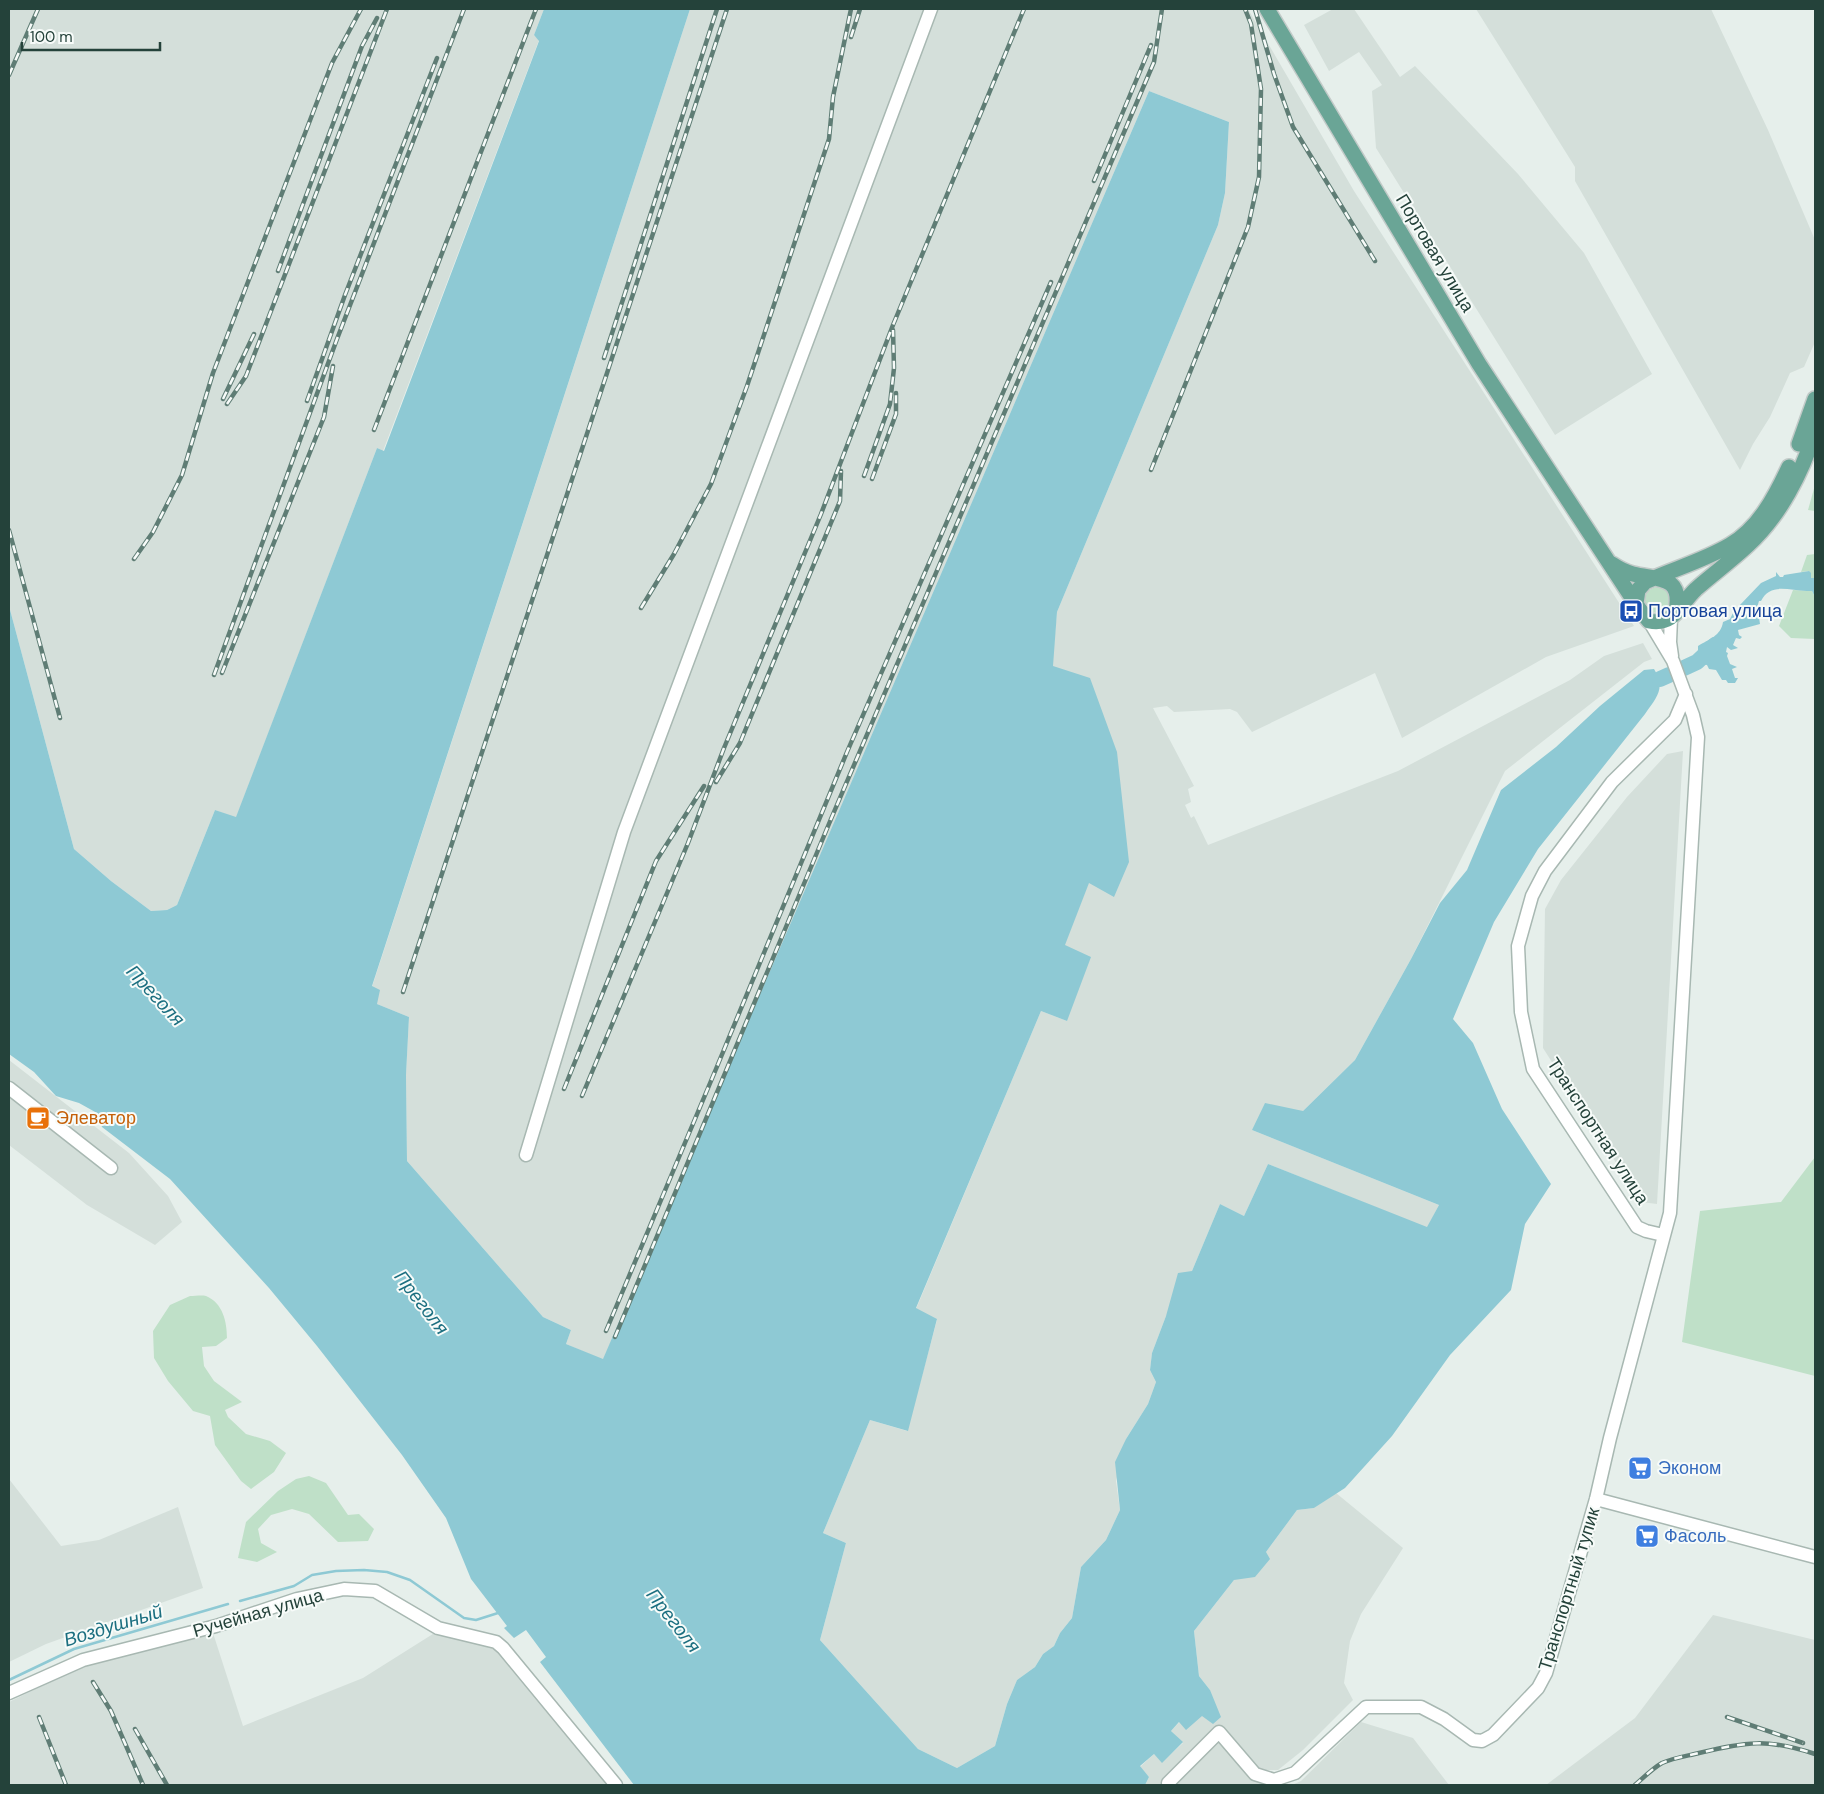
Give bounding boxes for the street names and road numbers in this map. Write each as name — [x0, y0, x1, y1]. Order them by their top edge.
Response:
street label: Портовая улица — [1390, 189, 1480, 317]
street label: Транспортная улица — [1541, 1053, 1655, 1210]
street label: Транспортный тупик — [1533, 1504, 1605, 1674]
street label: Ручейная улица — [190, 1583, 327, 1643]

